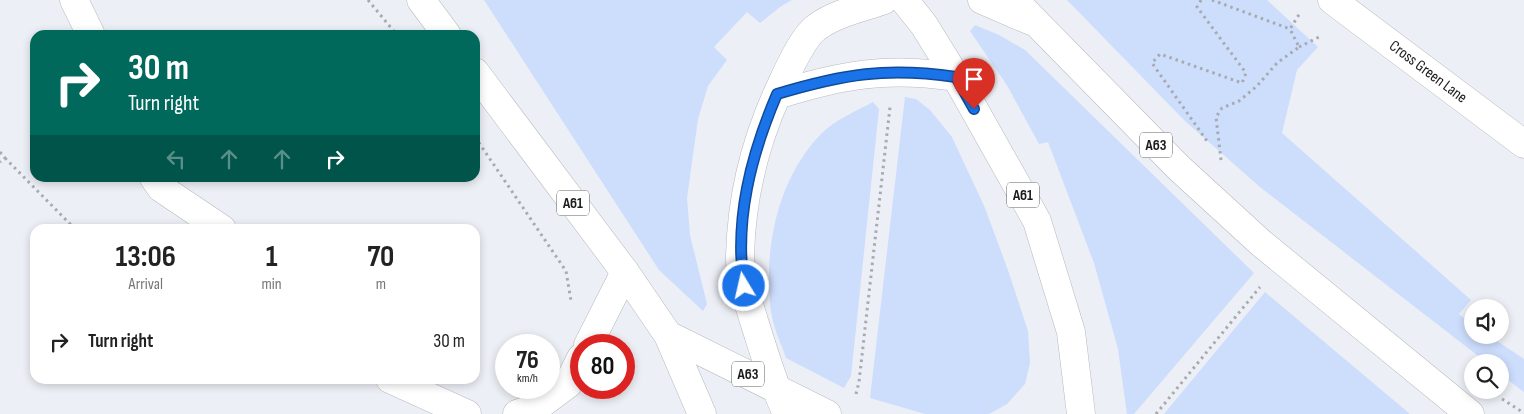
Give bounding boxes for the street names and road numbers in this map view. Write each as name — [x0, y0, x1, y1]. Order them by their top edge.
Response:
street label: Cross Green Lane — [1385, 37, 1471, 107]
road number: A63 — [1140, 132, 1172, 158]
road number: A61 — [1007, 182, 1039, 208]
road number: A61 — [557, 190, 589, 216]
road number: A63 — [732, 362, 764, 386]

